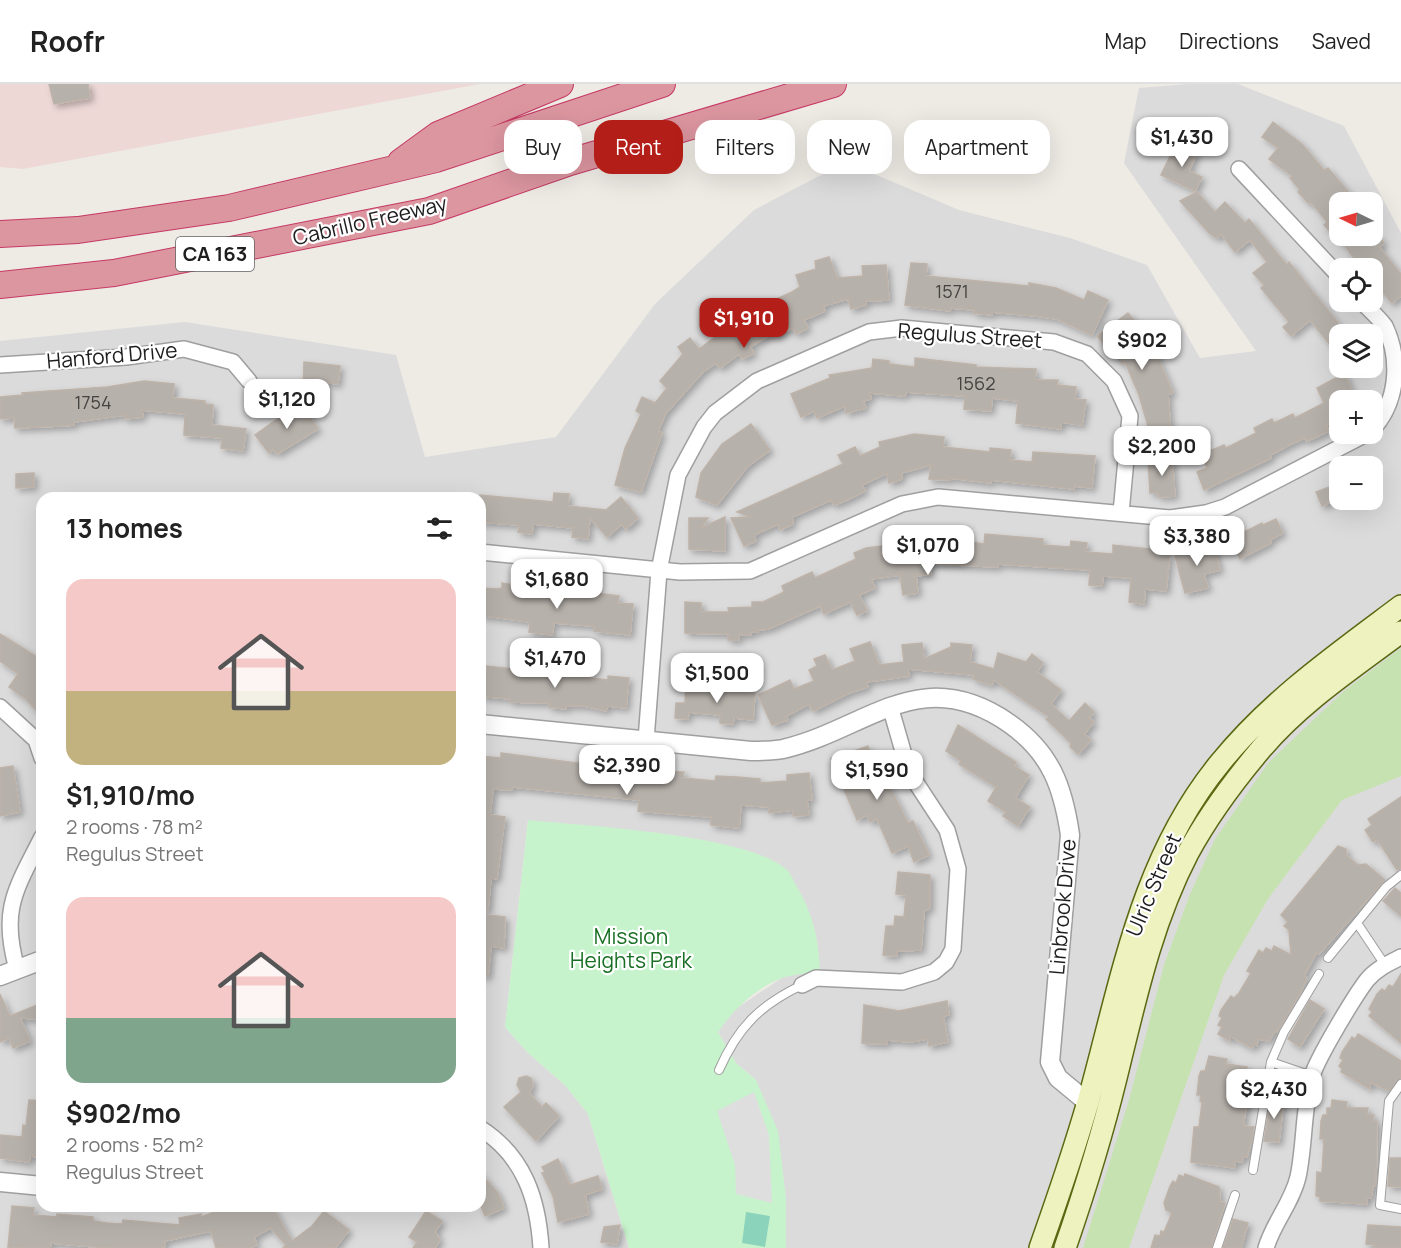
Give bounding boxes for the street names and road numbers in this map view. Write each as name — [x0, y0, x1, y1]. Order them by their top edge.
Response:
street label: Cabrillo Freeway — [290, 189, 450, 251]
road number: CA 163 — [176, 237, 254, 271]
street label: Regulus Street — [897, 316, 1043, 354]
street label: Hanford Drive — [45, 335, 178, 375]
street label: Ulric Street — [1119, 829, 1187, 941]
street label: Linbrook Drive — [1042, 838, 1082, 976]

